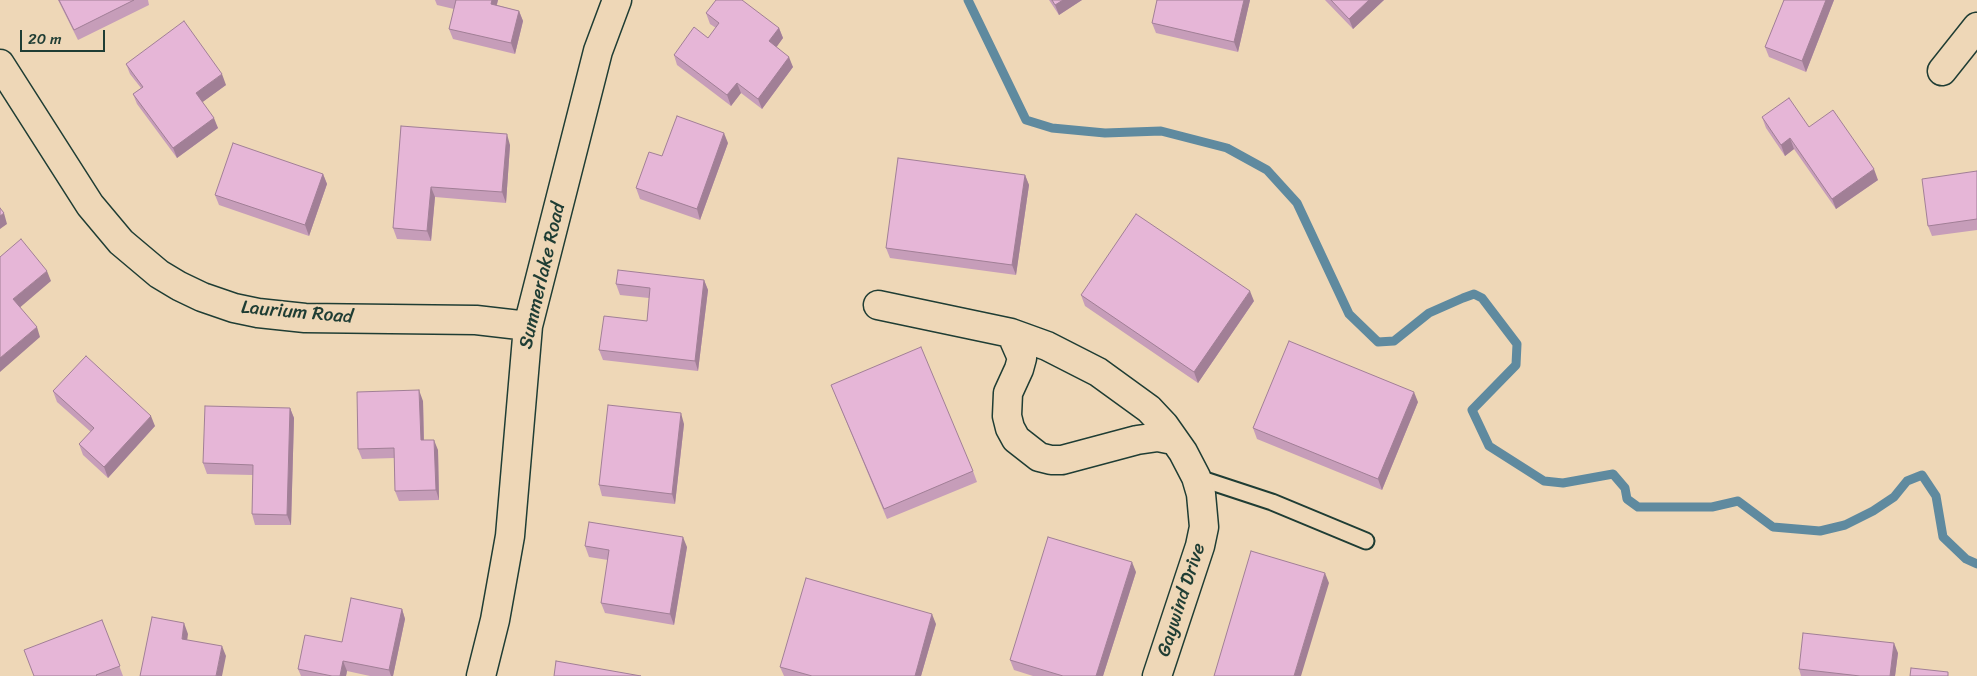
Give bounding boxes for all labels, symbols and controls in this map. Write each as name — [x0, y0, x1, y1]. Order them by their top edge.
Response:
scale bar — [22, 20, 108, 52]
text: 20 m — [28, 26, 62, 52]
street label: Summerlake Road — [515, 201, 571, 351]
street label: Laurium Road — [240, 297, 354, 329]
street label: Gaywind Drive — [1153, 540, 1211, 660]

